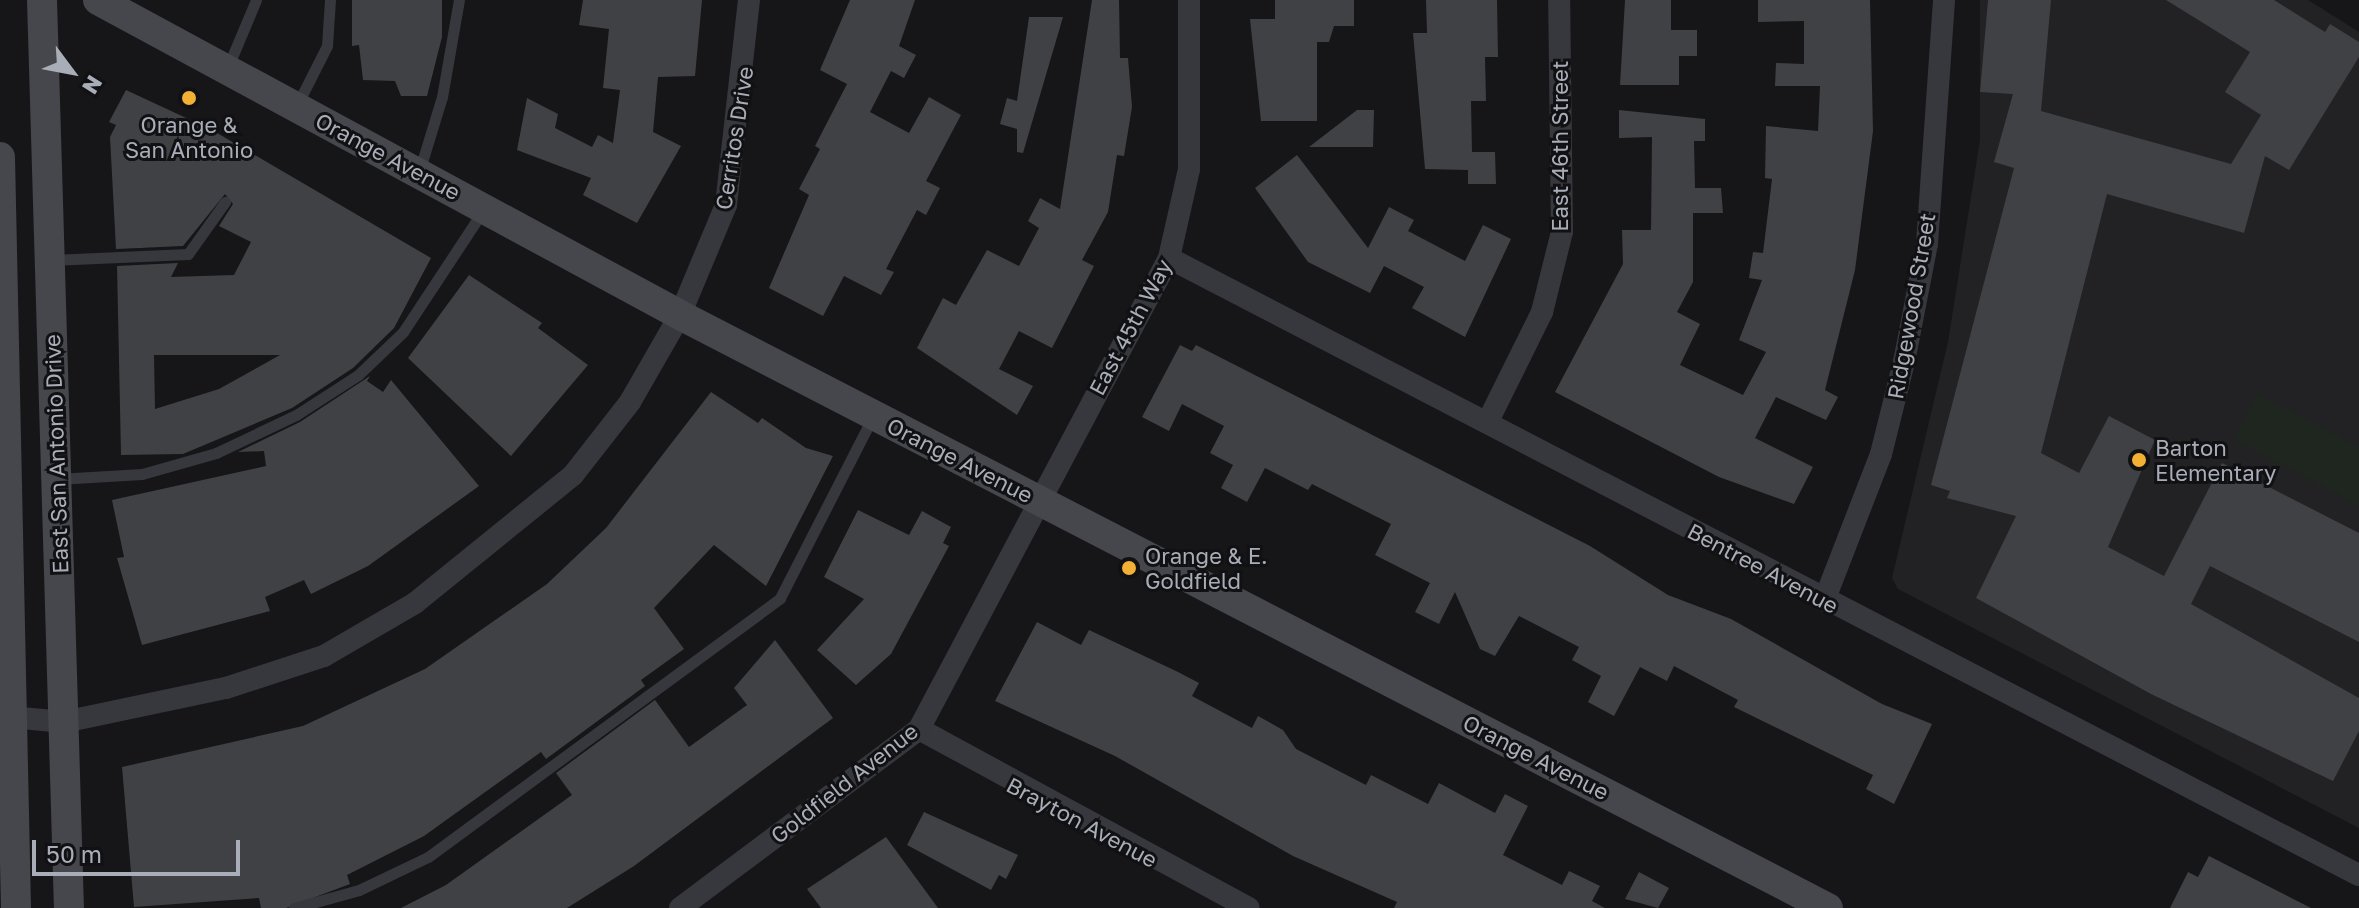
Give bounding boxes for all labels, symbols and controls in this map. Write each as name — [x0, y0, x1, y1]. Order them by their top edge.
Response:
north arrow — [32, 32, 112, 112]
street label: East 46th Street — [1547, 60, 1573, 232]
street label: Cerritos Drive — [710, 65, 758, 211]
text: N — [77, 71, 109, 99]
marker: Orange & San Antonio — [180, 89, 198, 107]
street label: Orange Avenue — [311, 107, 465, 205]
place label: Orange & San Antonio — [125, 111, 253, 162]
street label: Ridgewood Street — [1882, 211, 1940, 401]
street label: East 45th Way — [1083, 255, 1177, 399]
street label: East San Antonio Drive — [39, 334, 73, 574]
street label: Orange Avenue — [883, 412, 1037, 508]
place label: Barton Elementary — [2155, 434, 2276, 486]
marker: Barton Elementary — [2130, 451, 2148, 469]
street label: Bentree Avenue — [1683, 517, 1843, 619]
place label: Orange & E. Goldfield — [1145, 542, 1268, 594]
marker: Orange & E. Goldfield — [1120, 559, 1138, 577]
street label: Orange Avenue — [1459, 709, 1613, 805]
street label: Goldfield Avenue — [765, 717, 923, 849]
street label: Brayton Avenue — [1002, 771, 1162, 873]
scale bar — [36, 824, 244, 874]
text: 50 m — [46, 839, 102, 868]

